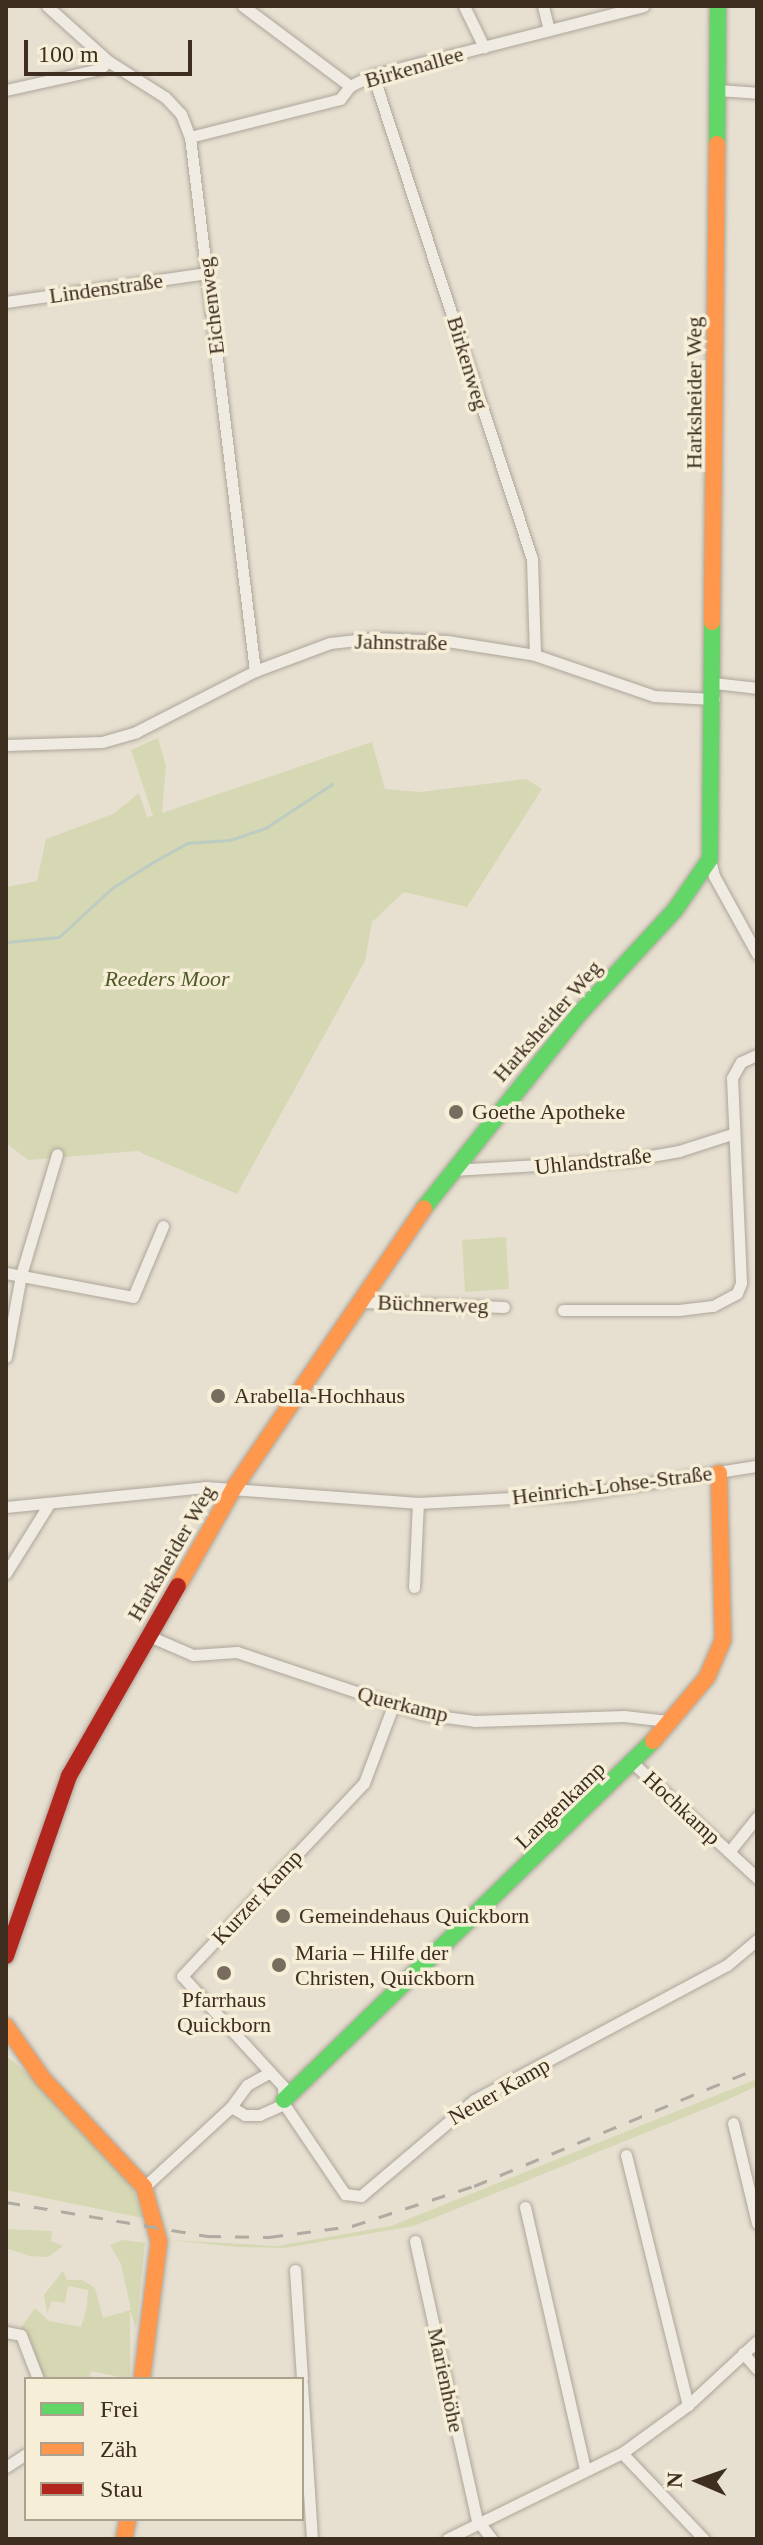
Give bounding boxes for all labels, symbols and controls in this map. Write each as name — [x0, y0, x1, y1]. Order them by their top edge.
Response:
scale bar — [28, 24, 196, 74]
street label: Birkenallee — [362, 40, 466, 94]
text: 100 m — [38, 41, 99, 67]
street label: Eichenweg — [192, 256, 230, 356]
street label: Lindenstraße — [47, 267, 165, 309]
street label: Birkenweg — [441, 313, 495, 413]
street label: Harksheider Weg — [681, 317, 707, 469]
street label: Jahnstraße — [354, 628, 448, 656]
street label: Harksheider Weg — [487, 955, 607, 1087]
park label: Reeders Moor — [104, 966, 230, 992]
place label: Goethe Apotheke — [472, 1099, 627, 1125]
marker: Goethe Apotheke — [447, 1103, 465, 1121]
street label: Uhlandstraße — [533, 1142, 653, 1180]
street label: Büchnerweg — [377, 1289, 489, 1319]
place label: Arabella-Hochhaus — [234, 1383, 405, 1409]
marker: Arabella-Hochhaus — [209, 1387, 227, 1405]
street label: Heinrich-Lohse-Straße — [510, 1460, 714, 1510]
street label: Harksheider Weg — [121, 1480, 221, 1626]
street label: Querkamp — [355, 1680, 451, 1728]
street label: Langenkamp — [510, 1756, 610, 1854]
street label: Hochkamp — [638, 1765, 726, 1851]
street label: Kurzer Kamp — [206, 1844, 308, 1950]
place label: Gemeindehaus Quickborn — [299, 1903, 529, 1929]
marker: Gemeindehaus Quickborn — [274, 1907, 292, 1925]
place label: Maria – Hilfe der Christen, Quickborn — [295, 1939, 475, 1990]
marker: Maria – Hilfe der Christen, Quickborn — [270, 1956, 288, 1974]
marker: Pfarrhaus Quickborn — [215, 1964, 233, 1982]
place label: Pfarrhaus Quickborn — [177, 1986, 271, 2038]
street label: Neuer Kamp — [443, 2051, 555, 2131]
street label: Marienhöhe — [422, 2325, 470, 2435]
legend — [24, 2377, 304, 2521]
text: Frei — [100, 2396, 139, 2422]
text: Zäh — [100, 2436, 137, 2462]
north arrow — [659, 2441, 739, 2521]
text: N — [662, 2472, 687, 2489]
text: Stau — [100, 2476, 143, 2502]

